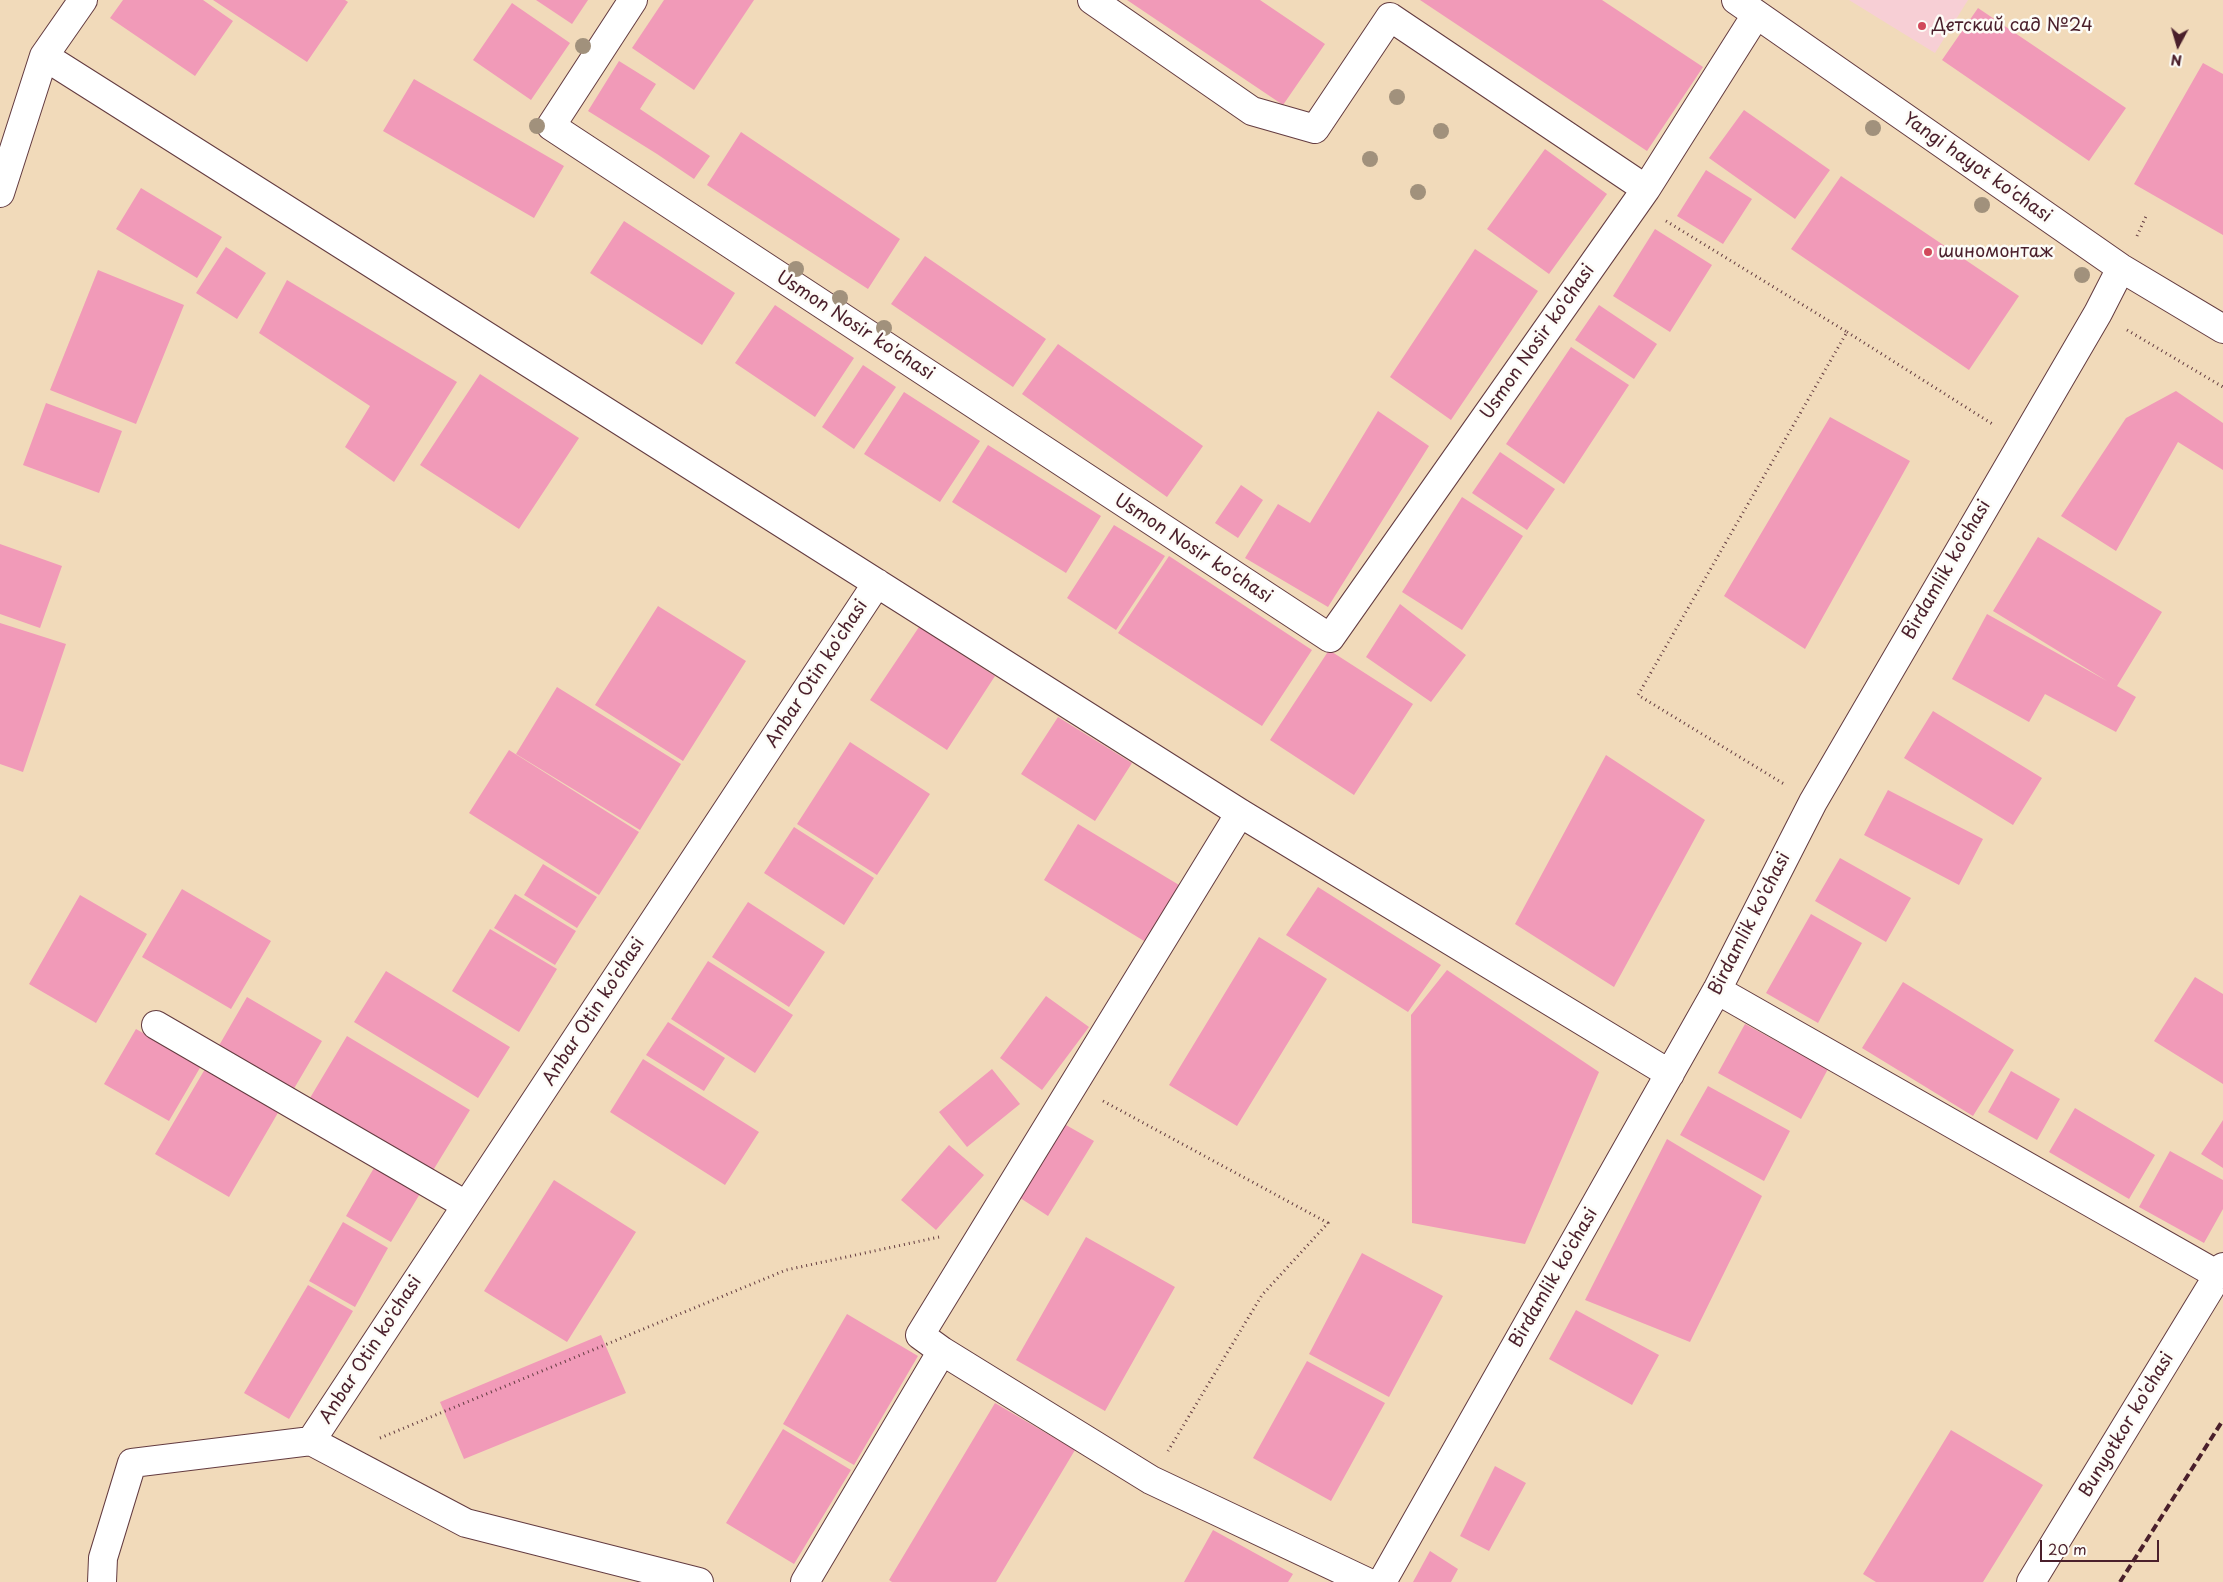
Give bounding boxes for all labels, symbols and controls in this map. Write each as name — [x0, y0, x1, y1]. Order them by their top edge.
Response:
place label: Детский сад №24 — [1932, 15, 2093, 37]
marker: Детский сад №24 — [1916, 20, 1928, 32]
north arrow — [2153, 20, 2203, 70]
text: N — [2170, 49, 2183, 71]
street label: Yangi hayot ko'chasi — [1899, 109, 2055, 227]
place label: шиномонтаж — [1938, 241, 2053, 263]
marker: шиномонтаж — [1922, 246, 1934, 258]
street label: Usmon Nosir ko'chasi — [1476, 260, 1600, 424]
street label: Usmon Nosir ko'chasi — [772, 267, 938, 385]
street label: Usmon Nosir ko'chasi — [1110, 490, 1276, 608]
street label: Birdamlik ko'chasi — [1898, 496, 1996, 644]
street label: Anbar Otin ko'chasi — [761, 596, 873, 752]
street label: Birdamlik ko'chasi — [1705, 849, 1795, 999]
street label: Anbar Otin ko'chasi — [538, 934, 650, 1090]
street label: Birdamlik ko'chasi — [1505, 1204, 1603, 1352]
street label: Anbar Otin ko'chasi — [315, 1272, 427, 1428]
street label: Bunyotkor ko'chasi — [2075, 1349, 2179, 1501]
scale bar — [2043, 1530, 2162, 1562]
text: 20 m — [2048, 1537, 2087, 1560]

